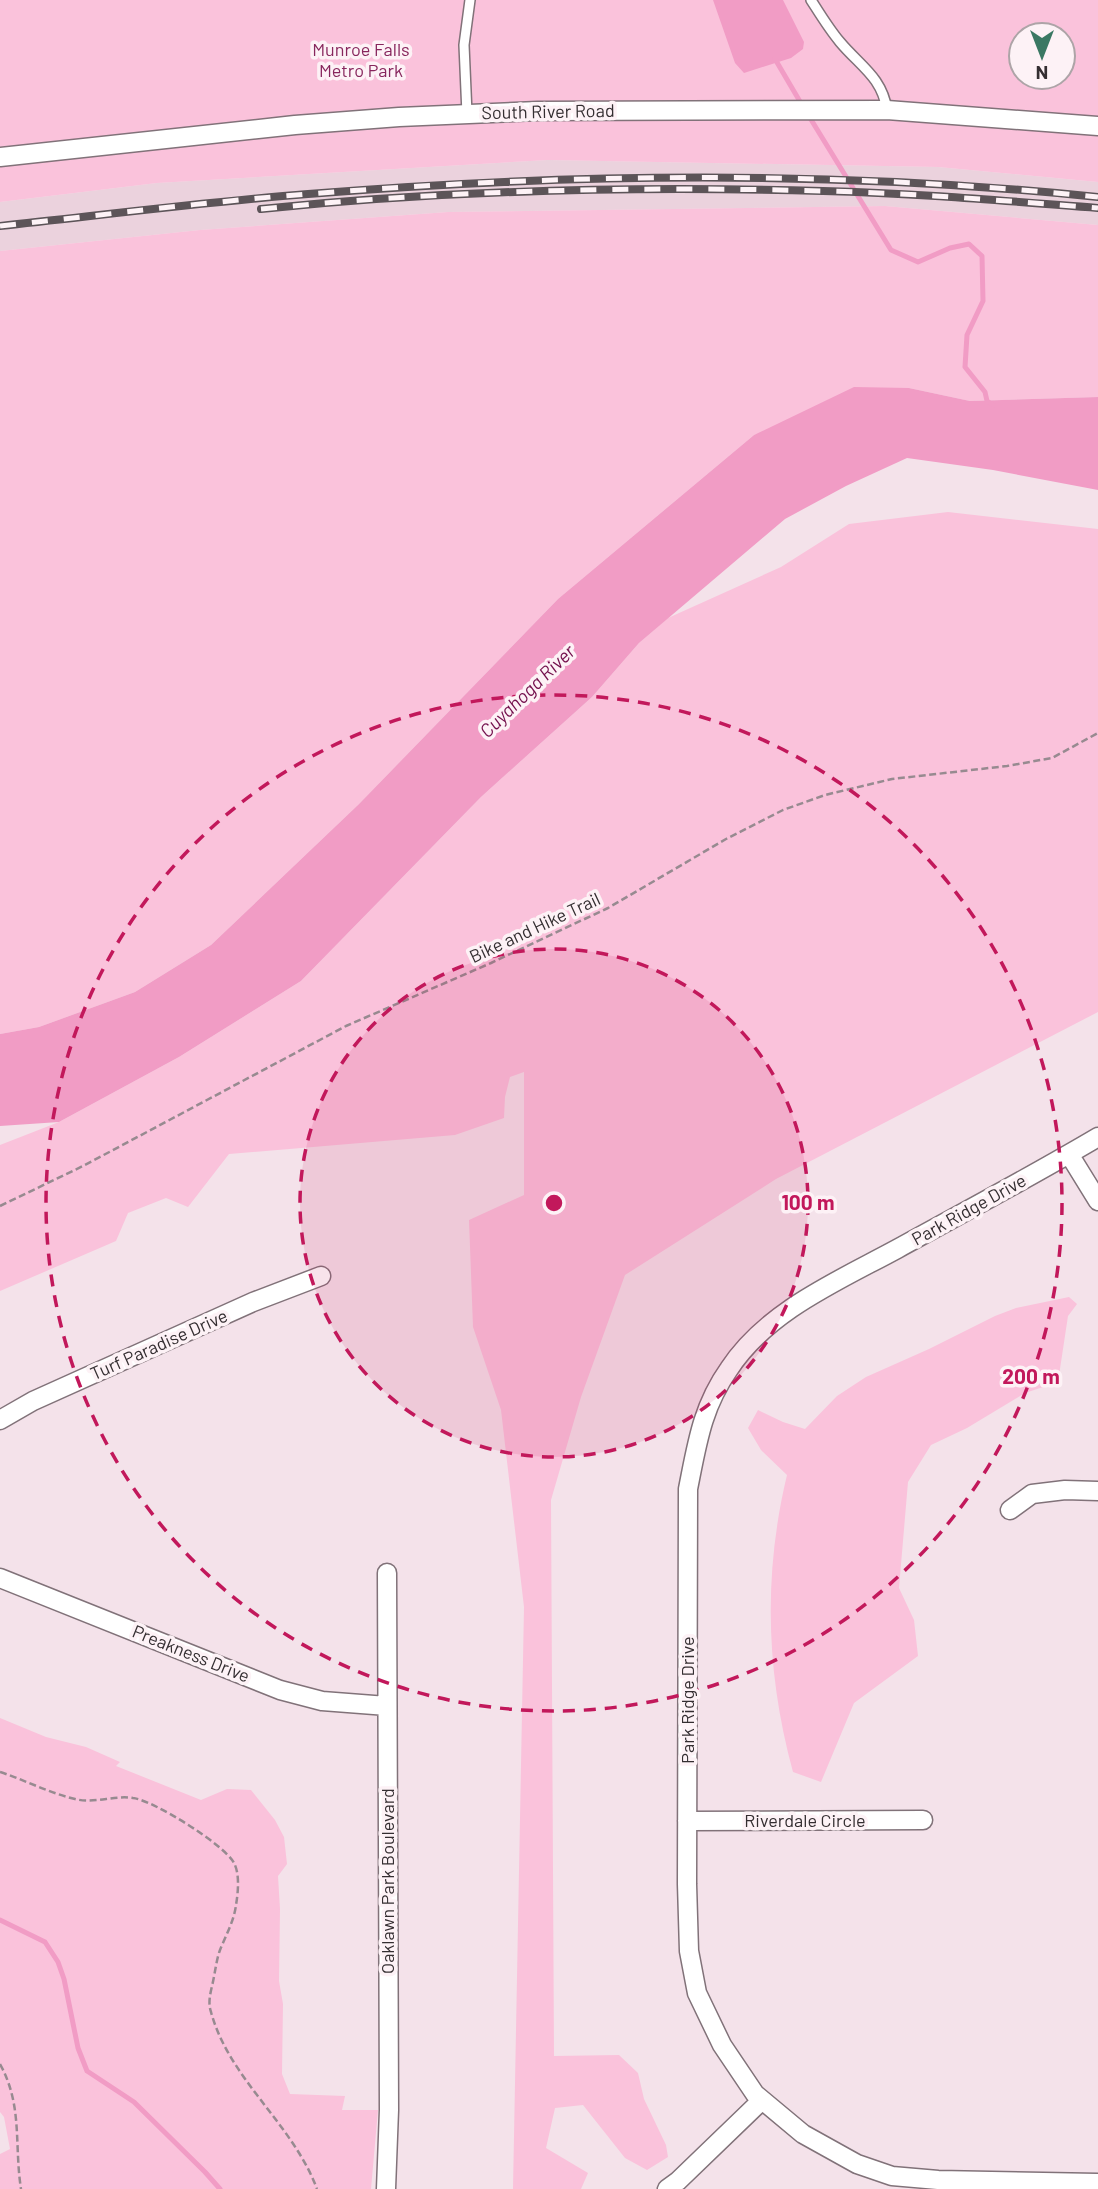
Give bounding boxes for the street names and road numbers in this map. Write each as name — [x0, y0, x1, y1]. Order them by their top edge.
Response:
street label: South River Road — [481, 99, 615, 123]
street label: Bike and Hike Trail — [466, 887, 604, 967]
street label: Park Ridge Drive — [907, 1169, 1030, 1250]
street label: Turf Paradise Drive — [87, 1304, 231, 1384]
street label: Preakness Drive — [129, 1620, 253, 1687]
street label: Park Ridge Drive — [676, 1636, 698, 1764]
street label: Oaklawn Park Boulevard — [376, 1788, 398, 1974]
street label: Riverdale Circle — [744, 1809, 866, 1831]

